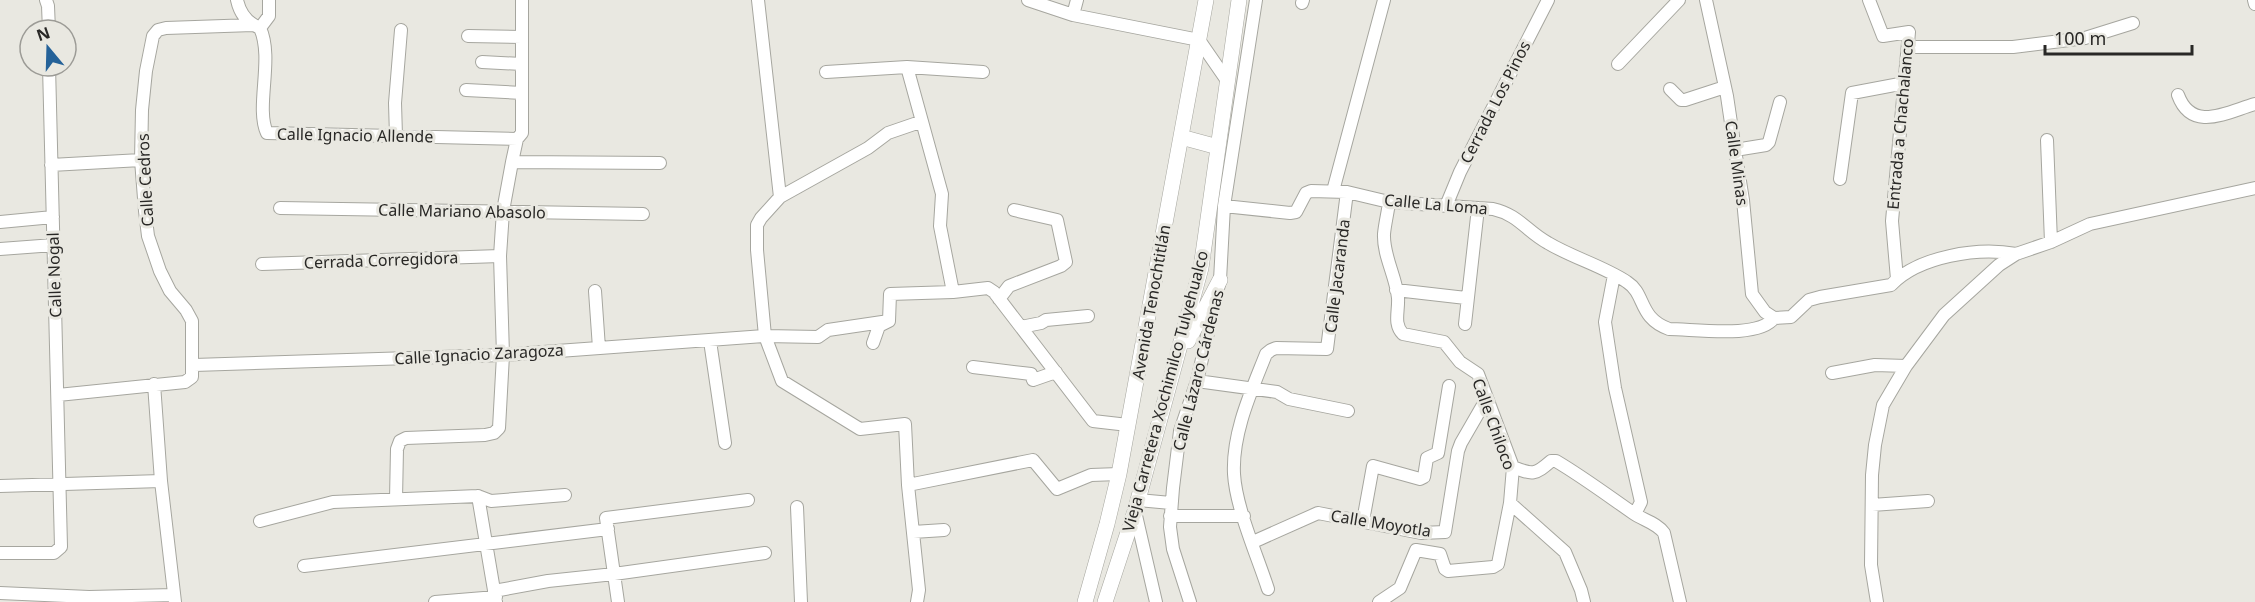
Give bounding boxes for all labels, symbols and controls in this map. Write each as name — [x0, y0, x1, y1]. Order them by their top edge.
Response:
north arrow — [18, 18, 78, 78]
scale bar — [2045, 18, 2192, 56]
text: N — [33, 21, 53, 46]
text: 100 m — [2054, 26, 2106, 50]
street label: Cerrada Los Pinos — [1455, 37, 1535, 167]
street label: Entrada a Chachalanco — [1882, 37, 1918, 211]
street label: Calle Minas — [1720, 119, 1754, 207]
street label: Calle Ignacio Allende — [277, 123, 433, 147]
street label: Calle Cedros — [132, 133, 158, 227]
street label: Calle La Loma — [1383, 189, 1489, 219]
street label: Calle Mariano Abasolo — [378, 199, 546, 223]
street label: Calle Jacaranda — [1319, 218, 1355, 334]
street label: Avenida Tenochtitlán — [1127, 223, 1175, 381]
street label: Calle Nogal — [42, 232, 66, 318]
street label: Cerrada Corregidora — [303, 246, 459, 274]
street label: Vieja Carretera Xochimilco Tulyehualco — [1117, 248, 1213, 534]
street label: Calle Lázaro Cárdenas — [1167, 287, 1229, 453]
street label: Calle Ignacio Zaragoza — [394, 339, 564, 369]
street label: Calle Chiloco — [1467, 375, 1521, 473]
street label: Calle Moyotla — [1329, 504, 1433, 542]

